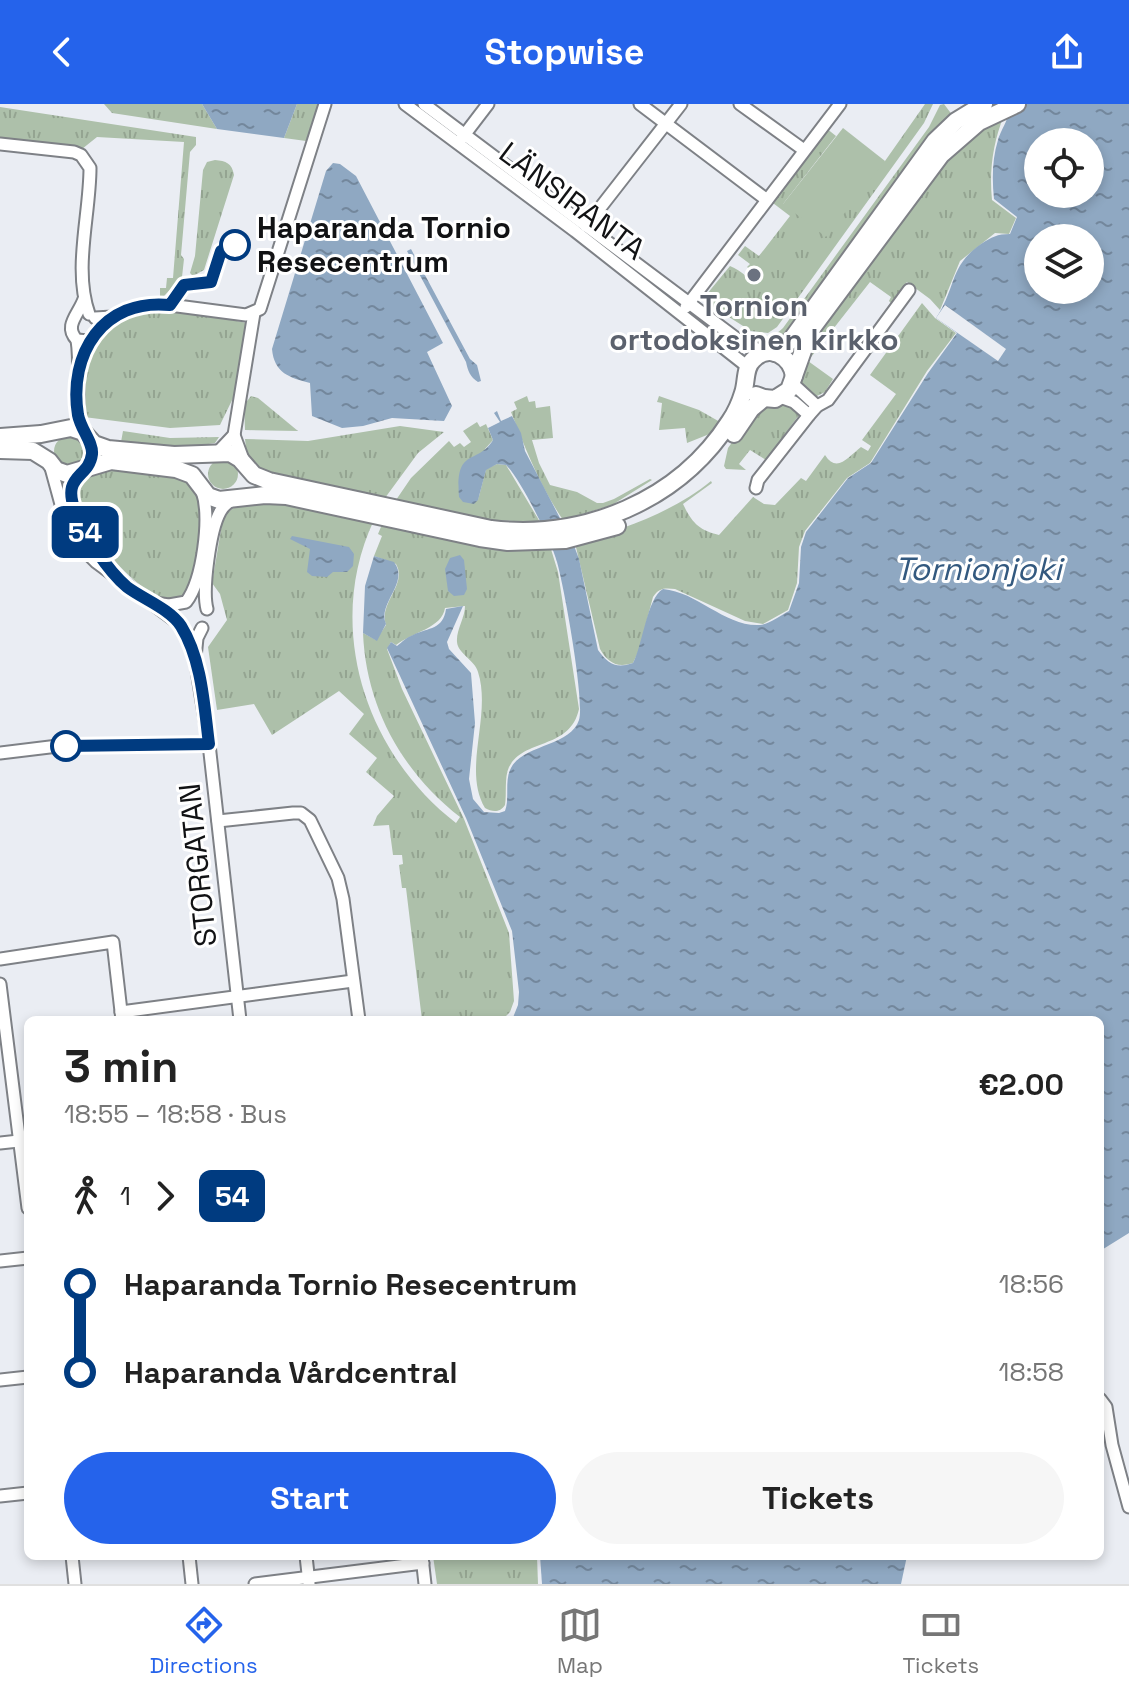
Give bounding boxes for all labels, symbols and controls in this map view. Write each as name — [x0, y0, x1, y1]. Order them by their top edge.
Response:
text: Stopwise — [485, 29, 644, 75]
icon: back — [40, 30, 84, 74]
icon: share — [1045, 30, 1089, 74]
map controls — [1024, 128, 1104, 304]
button: locate — [1024, 128, 1104, 208]
street label: LÄNSIRANTA — [492, 133, 653, 268]
place label: Haparanda Tornio Resecentrum — [257, 208, 511, 281]
button: layers — [1024, 224, 1104, 304]
marker: Haparanda Tornio Resecentrum — [220, 230, 250, 260]
marker: Tornion ortodoksinen kirkko — [745, 266, 763, 284]
place label: Tornion ortodoksinen kirkko — [609, 286, 899, 359]
line badge: 54 — [49, 506, 121, 558]
text: 54 — [68, 514, 102, 550]
water label: Tornionjoki — [894, 549, 1066, 589]
unlabelled marker — [51, 731, 81, 761]
street label: STORGATAN — [170, 782, 225, 949]
text: 3 min — [64, 1039, 178, 1095]
text: €2.00 — [978, 1065, 1064, 1104]
text: 18:55 – 18:58 · Bus — [64, 1097, 287, 1131]
icon: walk — [64, 1174, 108, 1218]
icon: forward — [143, 1174, 187, 1218]
text: 54 — [215, 1178, 249, 1214]
text: 1 — [120, 1179, 131, 1213]
text: Haparanda Tornio Resecentrum — [124, 1265, 577, 1304]
text: 18:56 — [999, 1267, 1064, 1301]
text: Haparanda Vårdcentral — [124, 1353, 458, 1392]
text: 18:58 — [999, 1355, 1064, 1389]
button: Start — [64, 1452, 556, 1544]
button: Tickets — [572, 1452, 1064, 1544]
tab: Directions — [150, 1603, 258, 1679]
tab: Map — [557, 1603, 603, 1679]
tab: Tickets — [902, 1603, 979, 1679]

